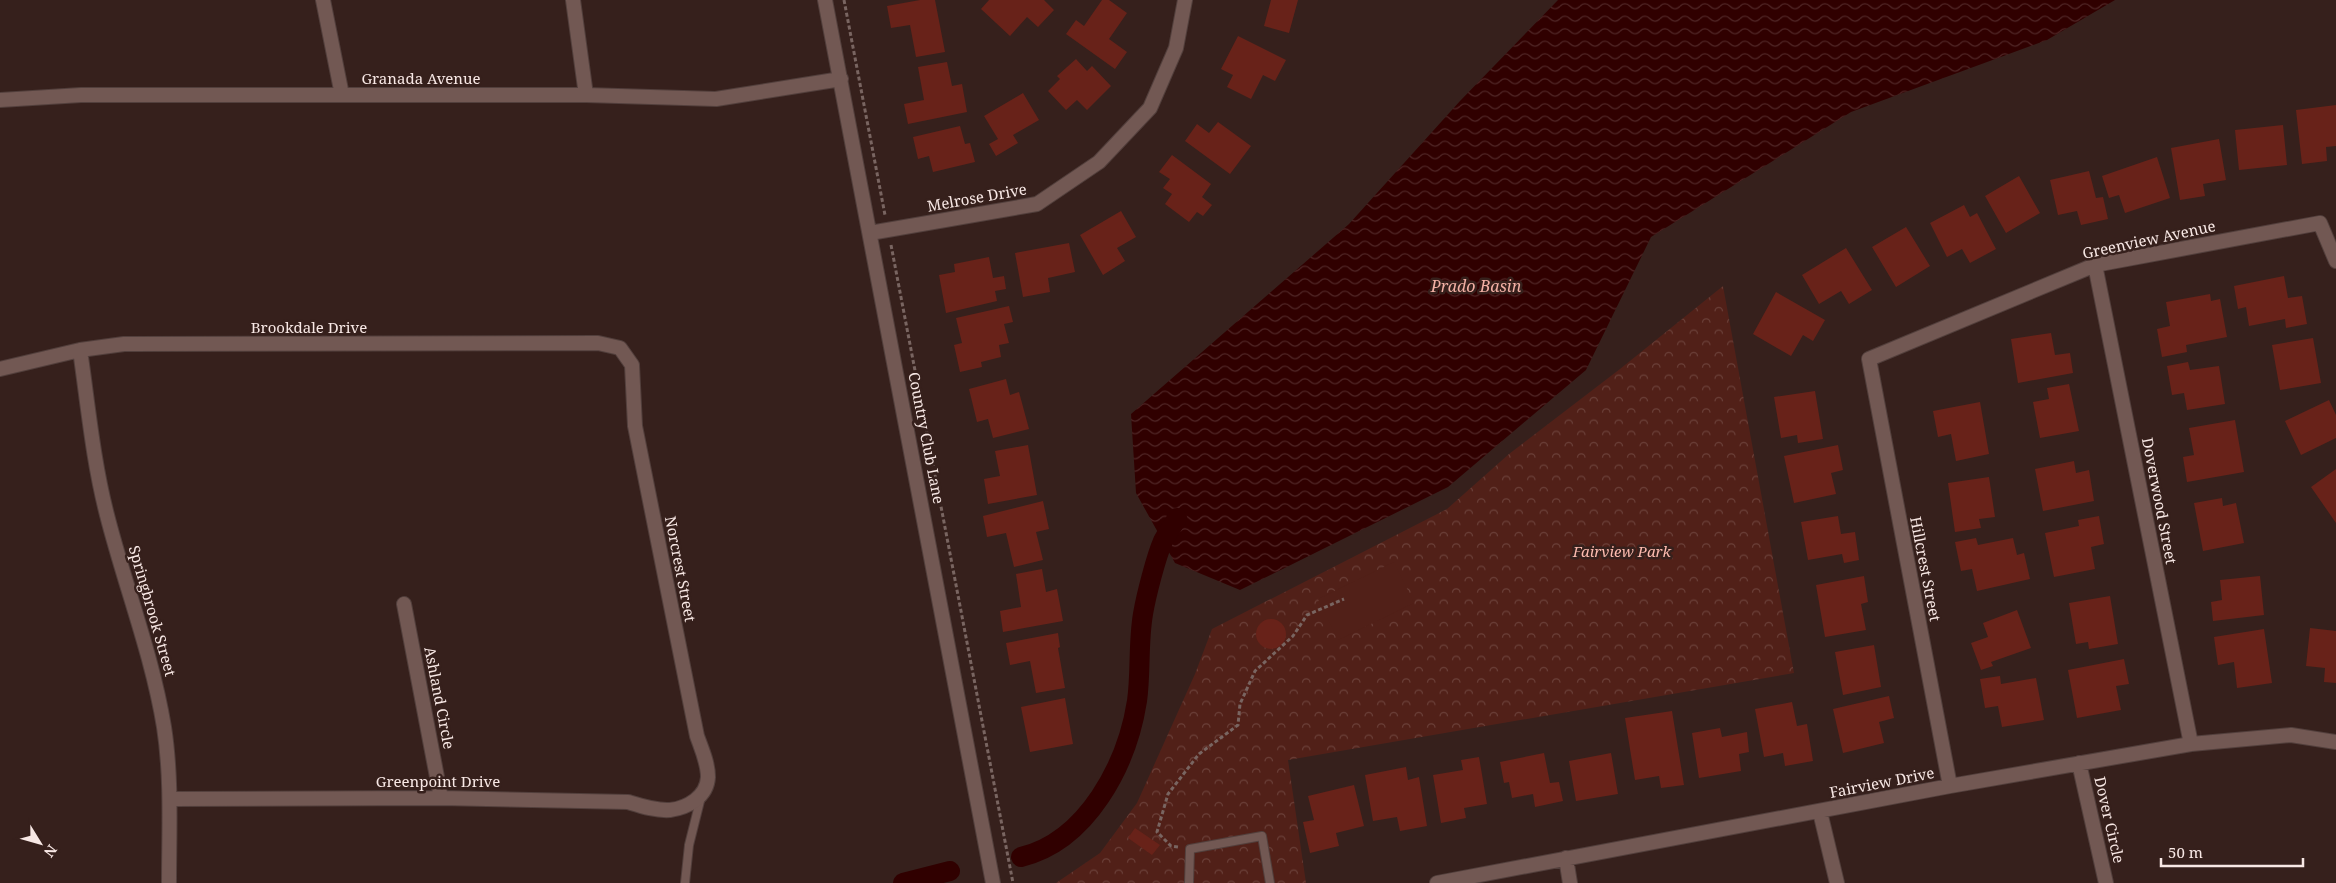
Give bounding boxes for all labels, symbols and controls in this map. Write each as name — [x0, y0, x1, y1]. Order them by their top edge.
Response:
street label: Granada Avenue — [361, 68, 481, 88]
street label: Melrose Drive — [926, 178, 1028, 216]
street label: Greenview Avenue — [2080, 215, 2217, 263]
water label: Prado Basin — [1430, 275, 1522, 297]
street label: Brookdale Drive — [251, 317, 367, 337]
street label: Country Club Lane — [904, 370, 950, 505]
street label: Doverwood Street — [2138, 436, 2182, 566]
street label: Norcrest Street — [661, 514, 701, 623]
street label: Hillcrest Street — [1906, 515, 1946, 623]
park label: Fairview Park — [1572, 541, 1672, 561]
street label: Springbrook Street — [125, 543, 181, 678]
street label: Ashland Circle — [420, 645, 460, 751]
street label: Fairview Drive — [1828, 762, 1936, 802]
street label: Greenpoint Drive — [376, 771, 500, 791]
street label: Dover Circle — [2090, 774, 2130, 865]
north arrow — [15, 818, 65, 868]
scale bar — [2161, 836, 2304, 868]
text: N — [40, 841, 62, 861]
text: 50 m — [2168, 842, 2203, 862]

